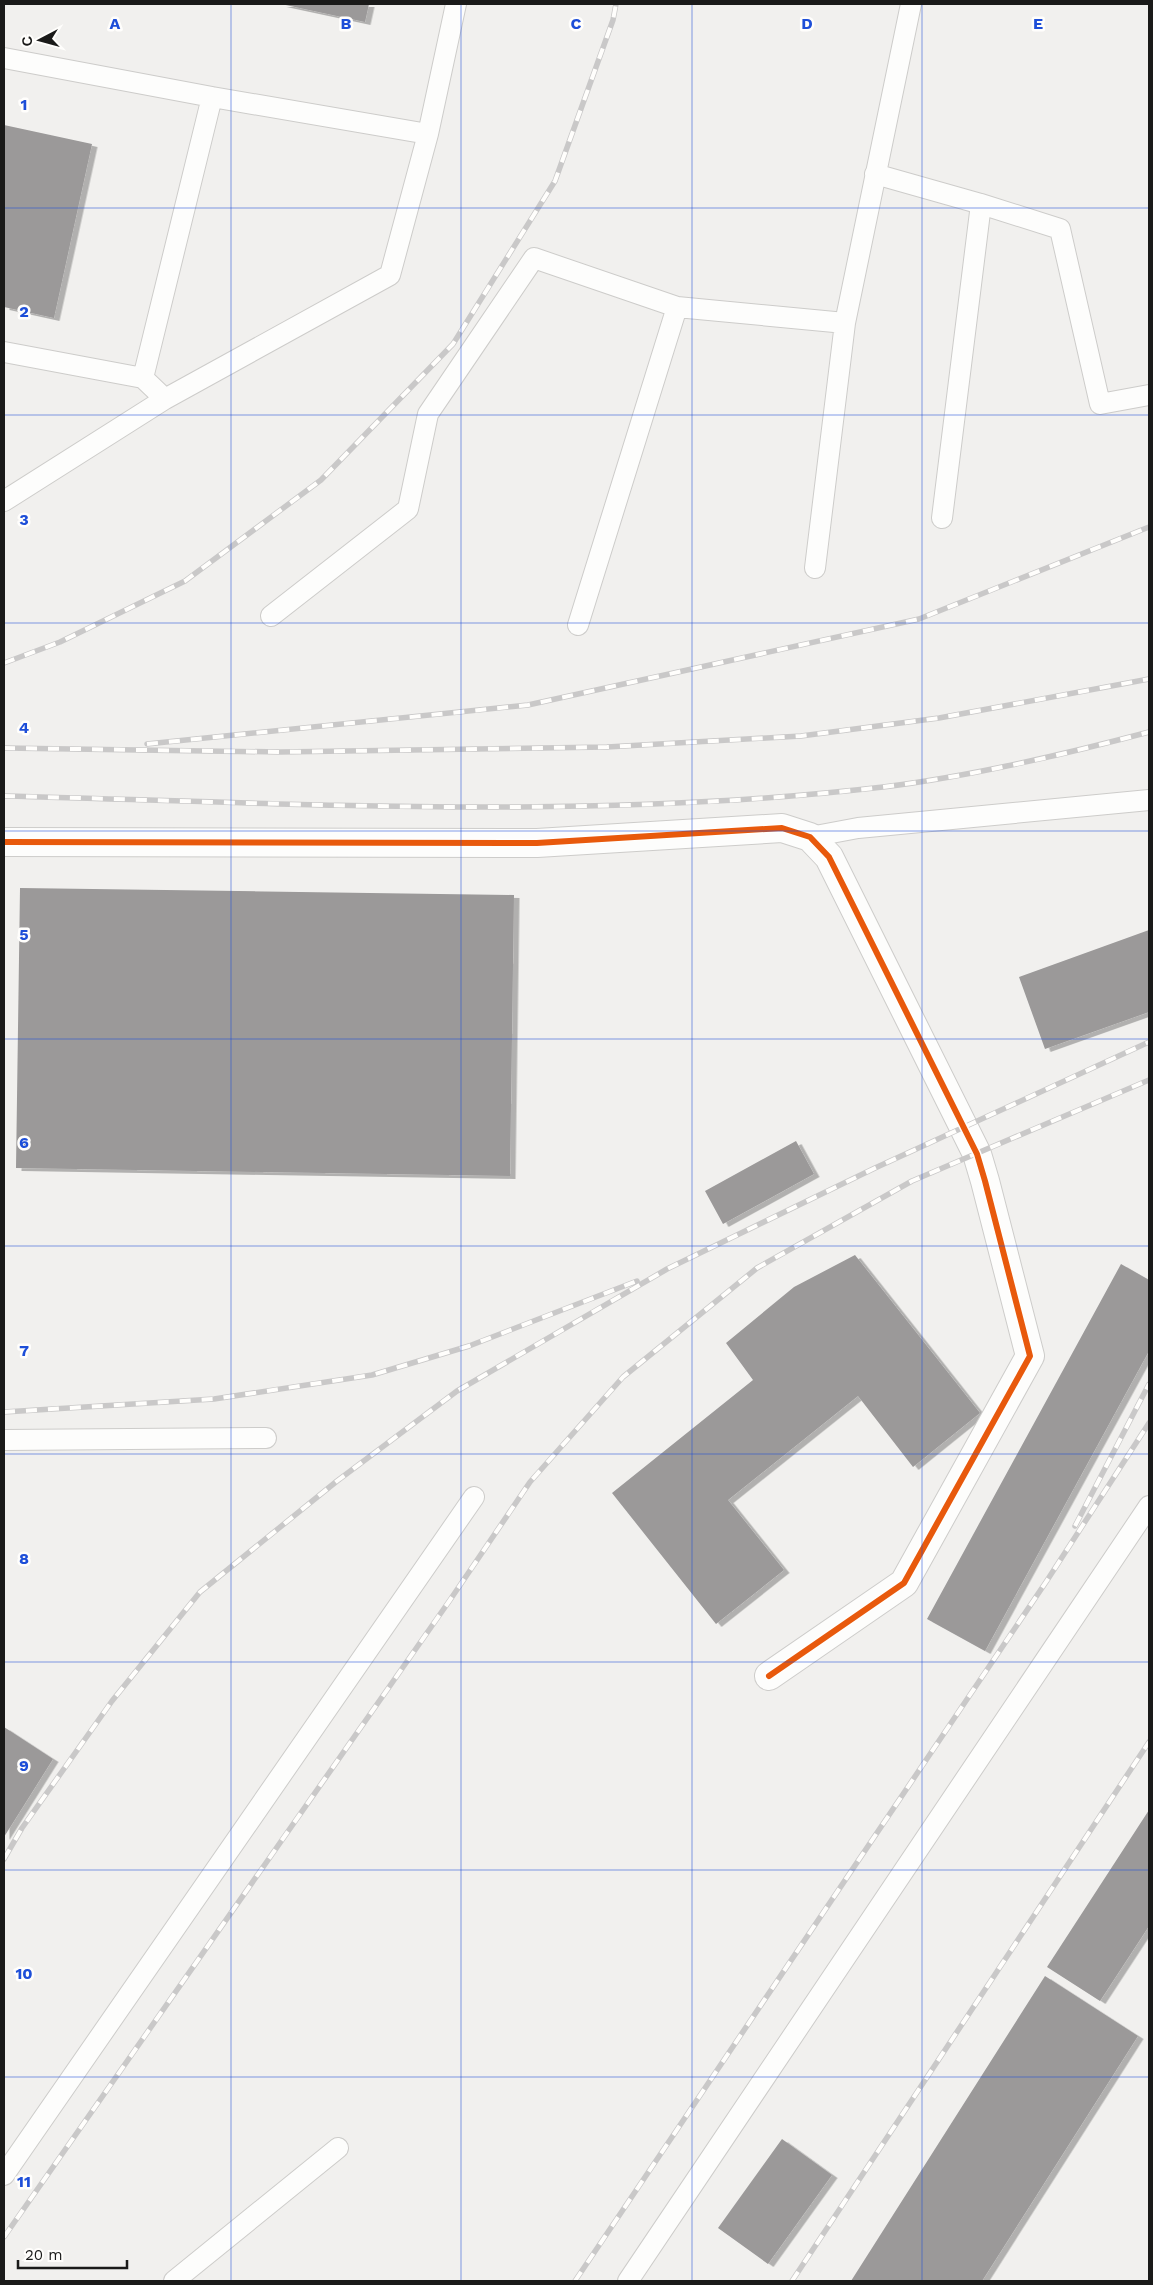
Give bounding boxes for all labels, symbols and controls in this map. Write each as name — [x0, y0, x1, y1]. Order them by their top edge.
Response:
text: A — [110, 14, 121, 33]
text: B — [341, 14, 352, 33]
text: C — [571, 14, 582, 33]
text: D — [801, 14, 813, 33]
text: E — [1033, 14, 1043, 33]
north arrow — [15, 15, 65, 65]
text: С — [19, 35, 36, 47]
text: 1 — [21, 95, 27, 114]
text: 2 — [19, 302, 29, 321]
text: 3 — [19, 510, 29, 529]
text: 4 — [19, 718, 29, 737]
text: 5 — [19, 925, 29, 944]
text: 6 — [19, 1133, 29, 1152]
text: 7 — [19, 1341, 29, 1360]
text: 8 — [19, 1549, 29, 1568]
text: 9 — [19, 1756, 29, 1775]
text: 10 — [15, 1964, 33, 1983]
text: 11 — [17, 2172, 31, 2191]
scale bar — [18, 2238, 126, 2270]
text: 20 m — [25, 2246, 63, 2264]

